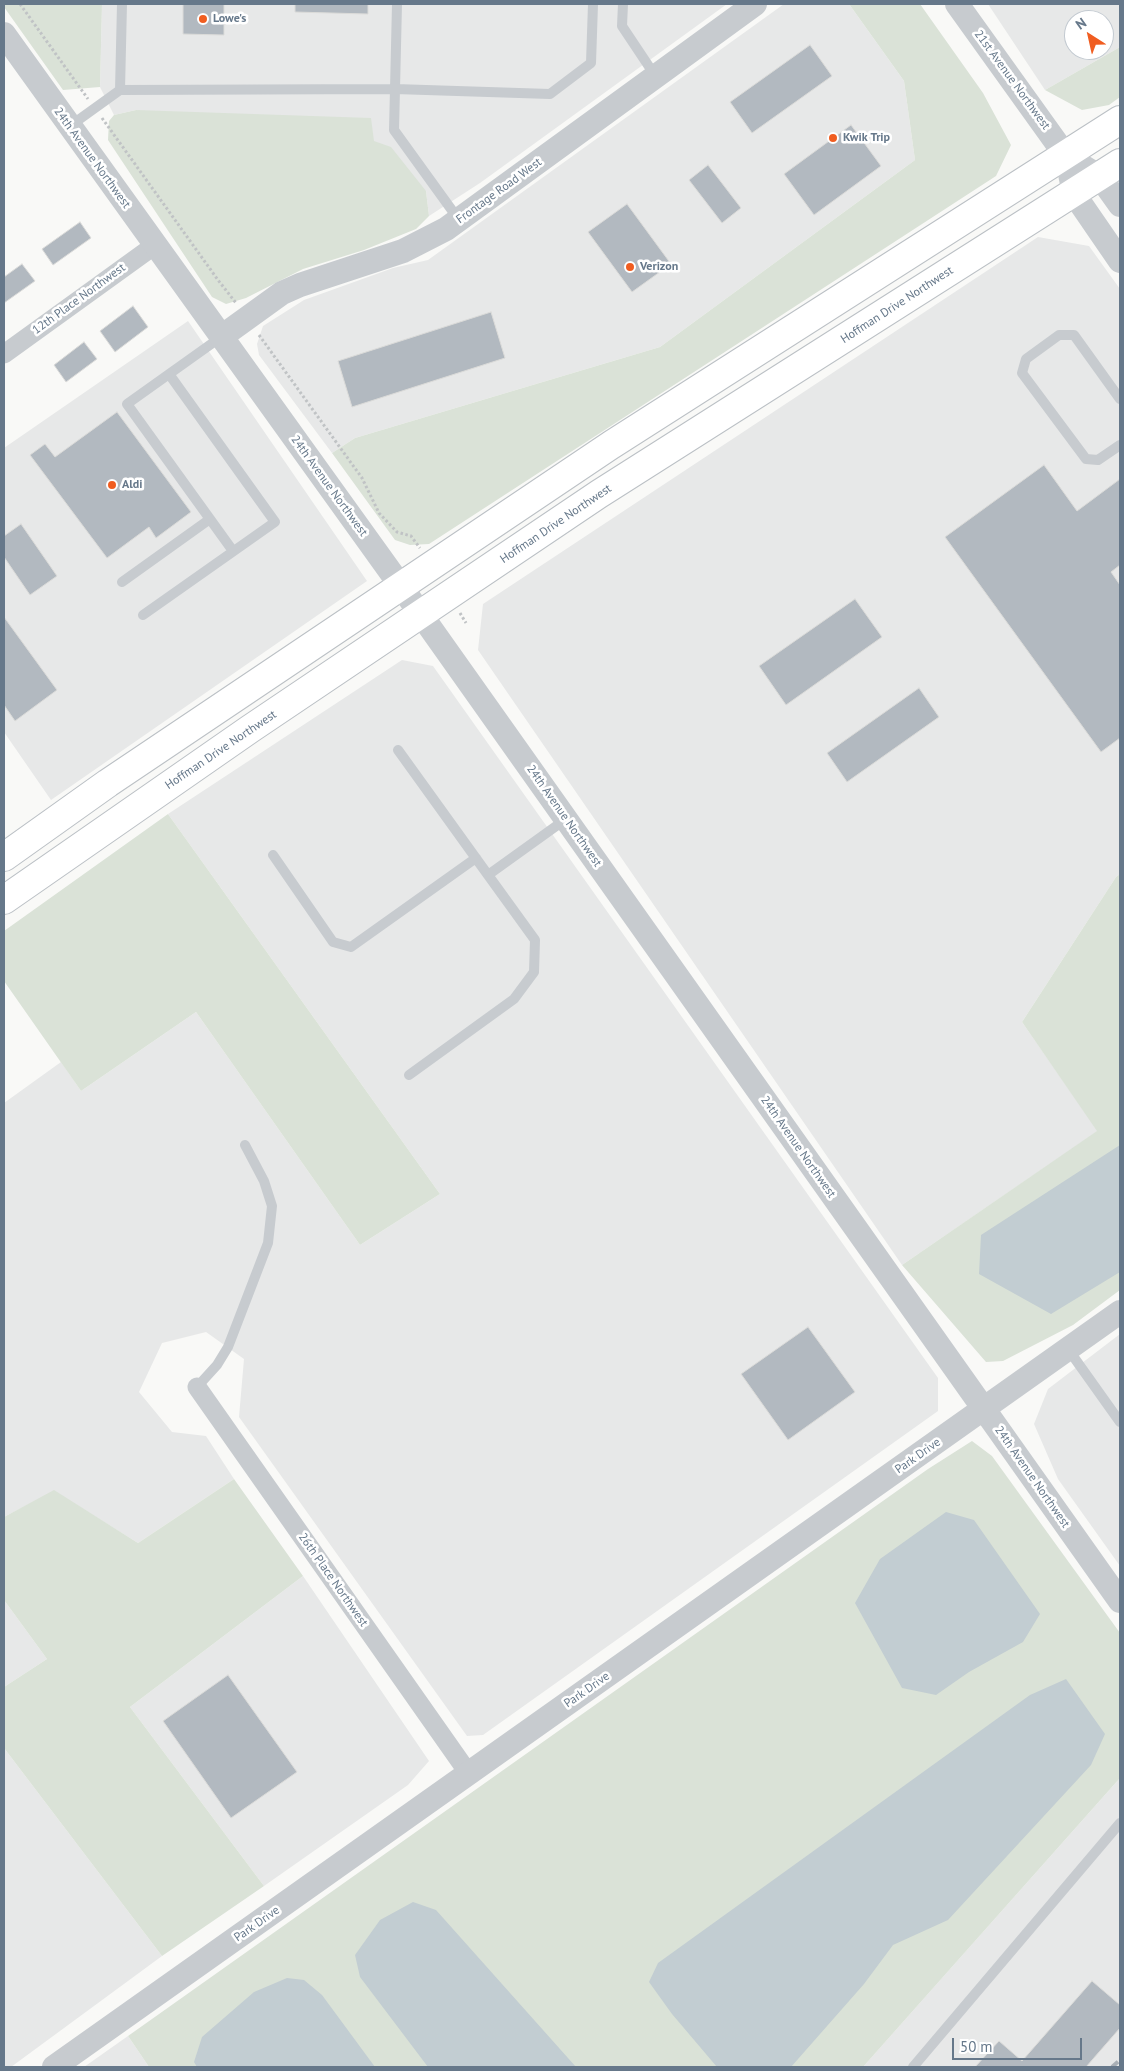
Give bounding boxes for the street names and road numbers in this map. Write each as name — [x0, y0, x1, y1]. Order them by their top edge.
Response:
street label: 21st Avenue Northwest — [971, 27, 1053, 133]
street label: 24th Avenue Northwest — [51, 105, 133, 211]
street label: Frontage Road West — [453, 155, 545, 227]
street label: 12th Place Northwest — [30, 261, 128, 337]
street label: Hoffman Drive Northwest — [838, 263, 956, 347]
street label: 24th Avenue Northwest — [288, 433, 370, 539]
street label: Hoffman Drive Northwest — [498, 481, 614, 567]
street label: Hoffman Drive Northwest — [163, 707, 279, 793]
street label: 24th Avenue Northwest — [523, 762, 605, 870]
street label: 24th Avenue Northwest — [757, 1093, 839, 1201]
street label: 24th Avenue Northwest — [991, 1423, 1073, 1531]
street label: Park Drive — [893, 1435, 943, 1477]
street label: 26th Place Northwest — [295, 1530, 371, 1630]
street label: Park Drive — [562, 1669, 612, 1711]
street label: Park Drive — [232, 1903, 282, 1945]

